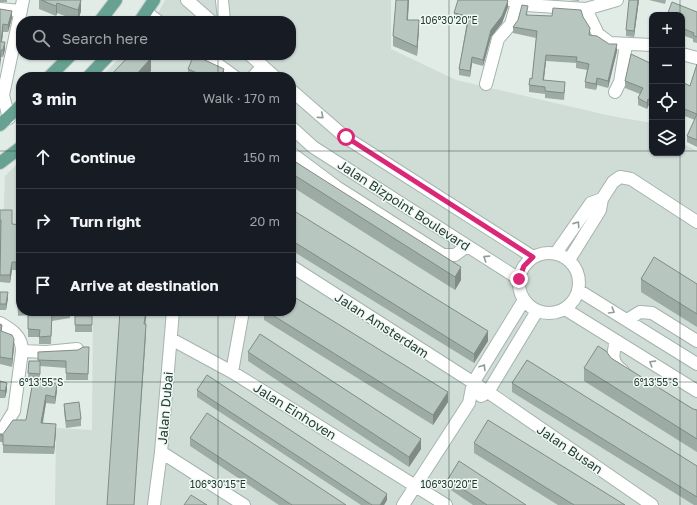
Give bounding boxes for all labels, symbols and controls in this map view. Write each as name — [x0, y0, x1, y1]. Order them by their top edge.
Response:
map controls — [649, 12, 685, 156]
button: + — [649, 12, 685, 48]
text: 106°30'20"E — [420, 14, 478, 26]
search box — [16, 16, 296, 60]
icon: search — [30, 27, 52, 49]
text: Search here — [62, 29, 148, 47]
button: − — [649, 48, 685, 84]
button: locate — [649, 84, 685, 120]
text: 3 min — [32, 88, 76, 109]
text: Walk · 170 m — [203, 90, 280, 106]
one-way arrow — [316, 111, 323, 118]
button: layers — [649, 120, 685, 156]
route start — [337, 128, 355, 146]
icon: ahead — [32, 146, 54, 168]
text: Continue — [70, 148, 136, 166]
text: 150 m — [243, 149, 280, 165]
street label: Jalan Bizpoint Boulevard — [335, 156, 473, 254]
icon: right — [32, 210, 54, 232]
text: Turn right — [70, 212, 141, 230]
text: 20 m — [250, 213, 280, 229]
one-way arrow — [572, 221, 579, 228]
one-way arrow — [483, 255, 490, 263]
route end — [510, 270, 528, 288]
icon: arrive — [32, 274, 54, 296]
text: Arrive at destination — [70, 276, 219, 294]
street label: Jalan Amsterdam — [332, 289, 432, 361]
one-way arrow — [608, 306, 615, 313]
one-way arrow — [649, 360, 656, 367]
one-way arrow — [478, 364, 486, 371]
street label: Jalan Dubai — [154, 371, 176, 445]
text: 6°13'55"S — [19, 376, 63, 388]
text: 6°13'55"S — [634, 376, 678, 388]
street label: Jalan Einhoven — [251, 379, 339, 443]
street label: Jalan Busan — [534, 421, 606, 477]
text: 106°30'15"E — [190, 478, 246, 490]
text: 106°30'20"E — [420, 478, 478, 490]

